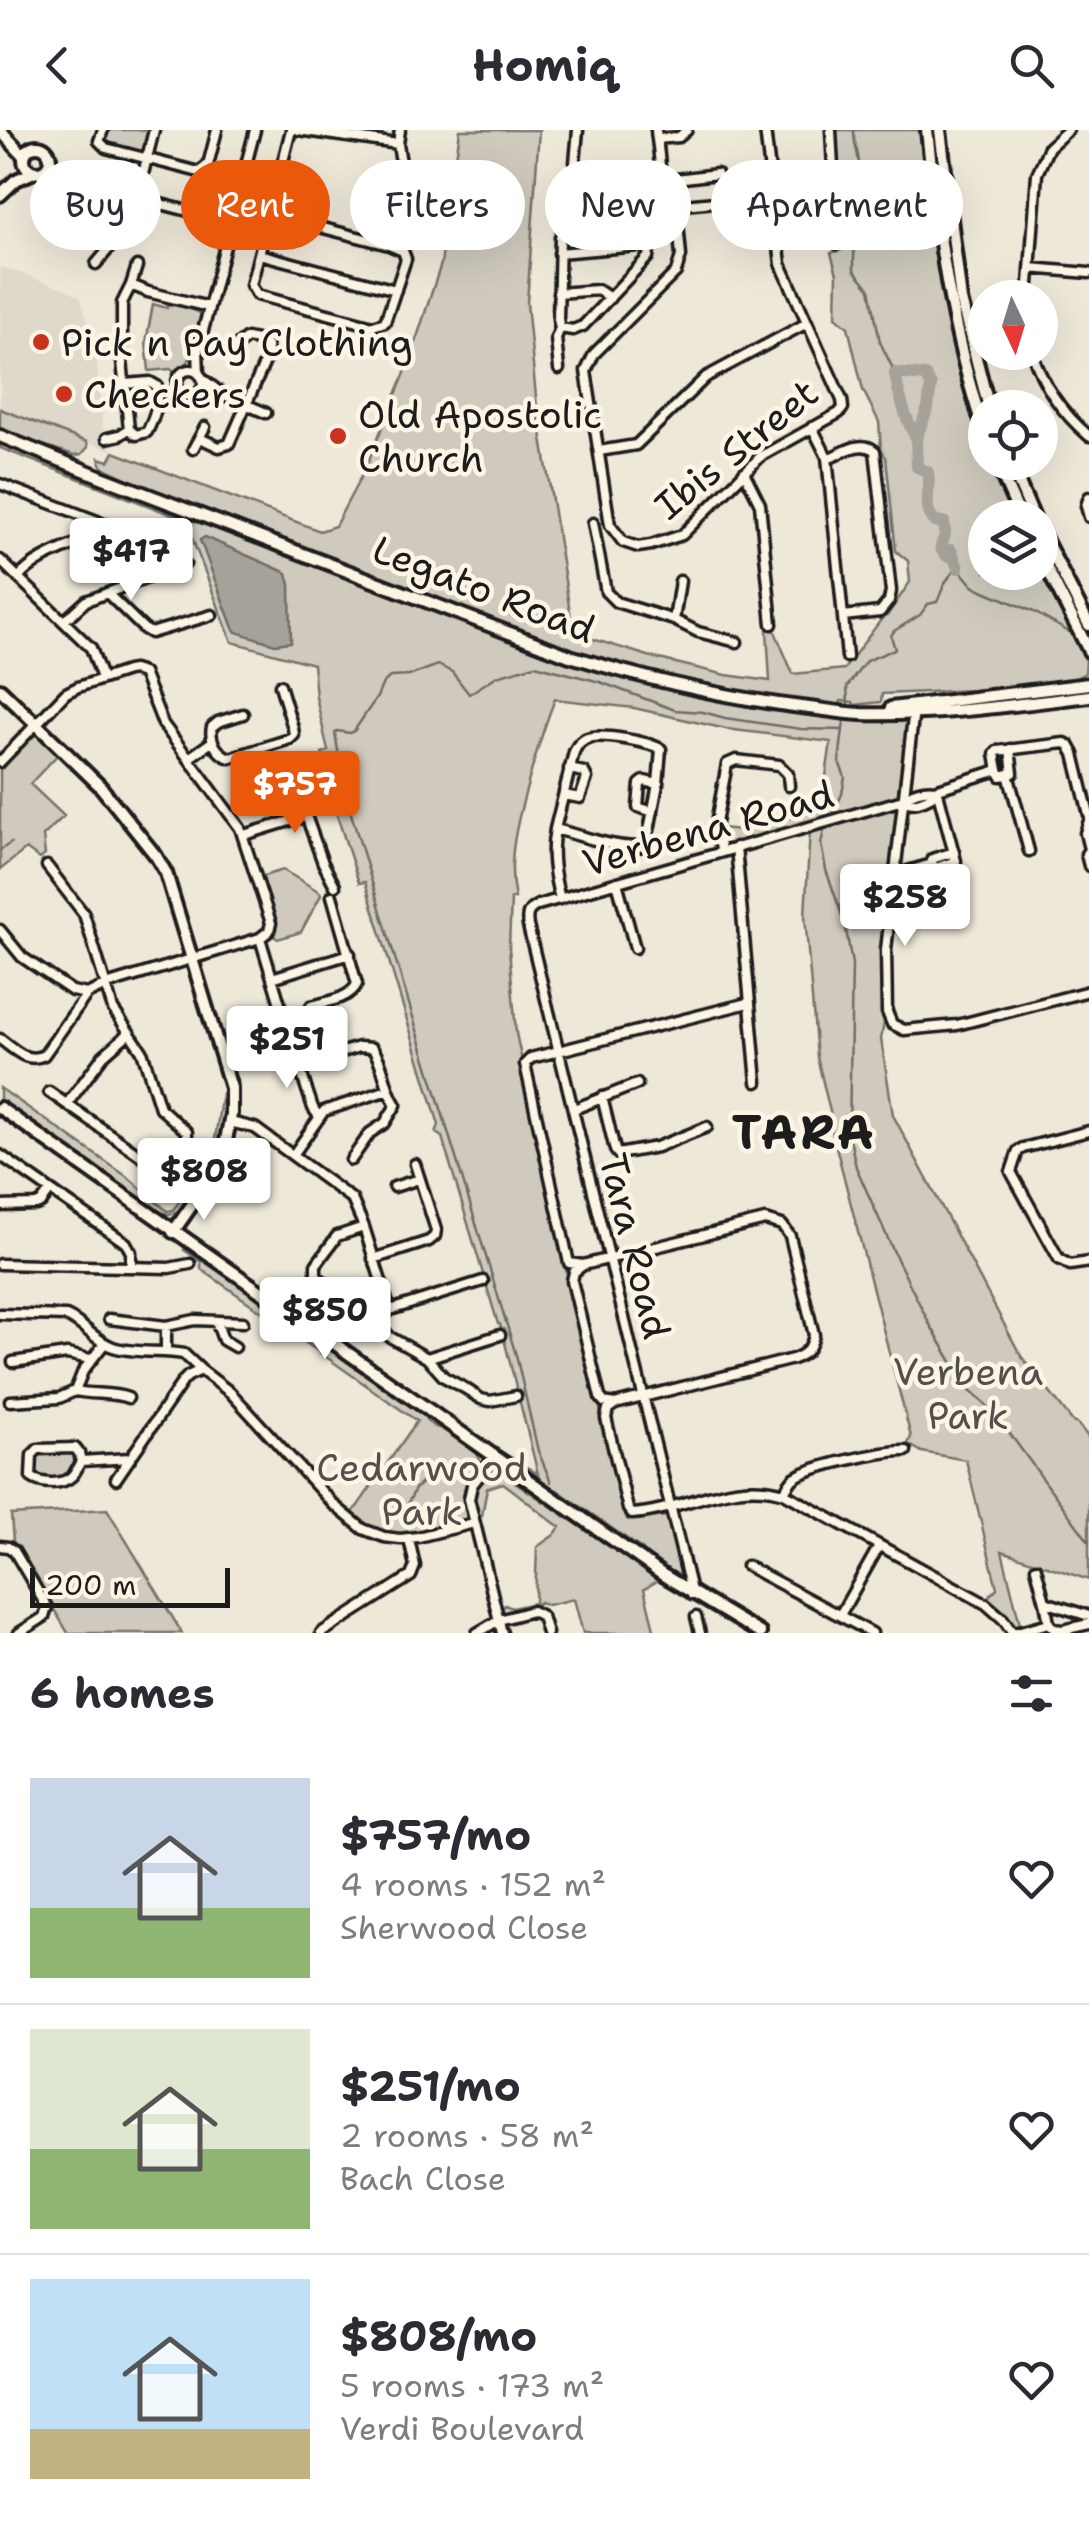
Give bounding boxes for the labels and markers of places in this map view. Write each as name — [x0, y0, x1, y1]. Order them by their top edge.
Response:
place label: Pick n Pay Clothing — [61, 317, 413, 368]
marker: Pick n Pay Clothing — [30, 331, 52, 353]
place label: Checkers — [84, 369, 246, 420]
marker: Checkers — [53, 383, 75, 405]
place label: Old Apostolic Church — [358, 389, 602, 484]
marker: Old Apostolic Church — [327, 425, 349, 447]
pin: $417 — [72, 518, 190, 603]
pin: $757 — [236, 751, 354, 836]
pin: $258 — [846, 864, 964, 949]
pin: $251 — [228, 1006, 346, 1091]
pin: $808 — [145, 1138, 263, 1223]
pin: $850 — [266, 1277, 384, 1362]

